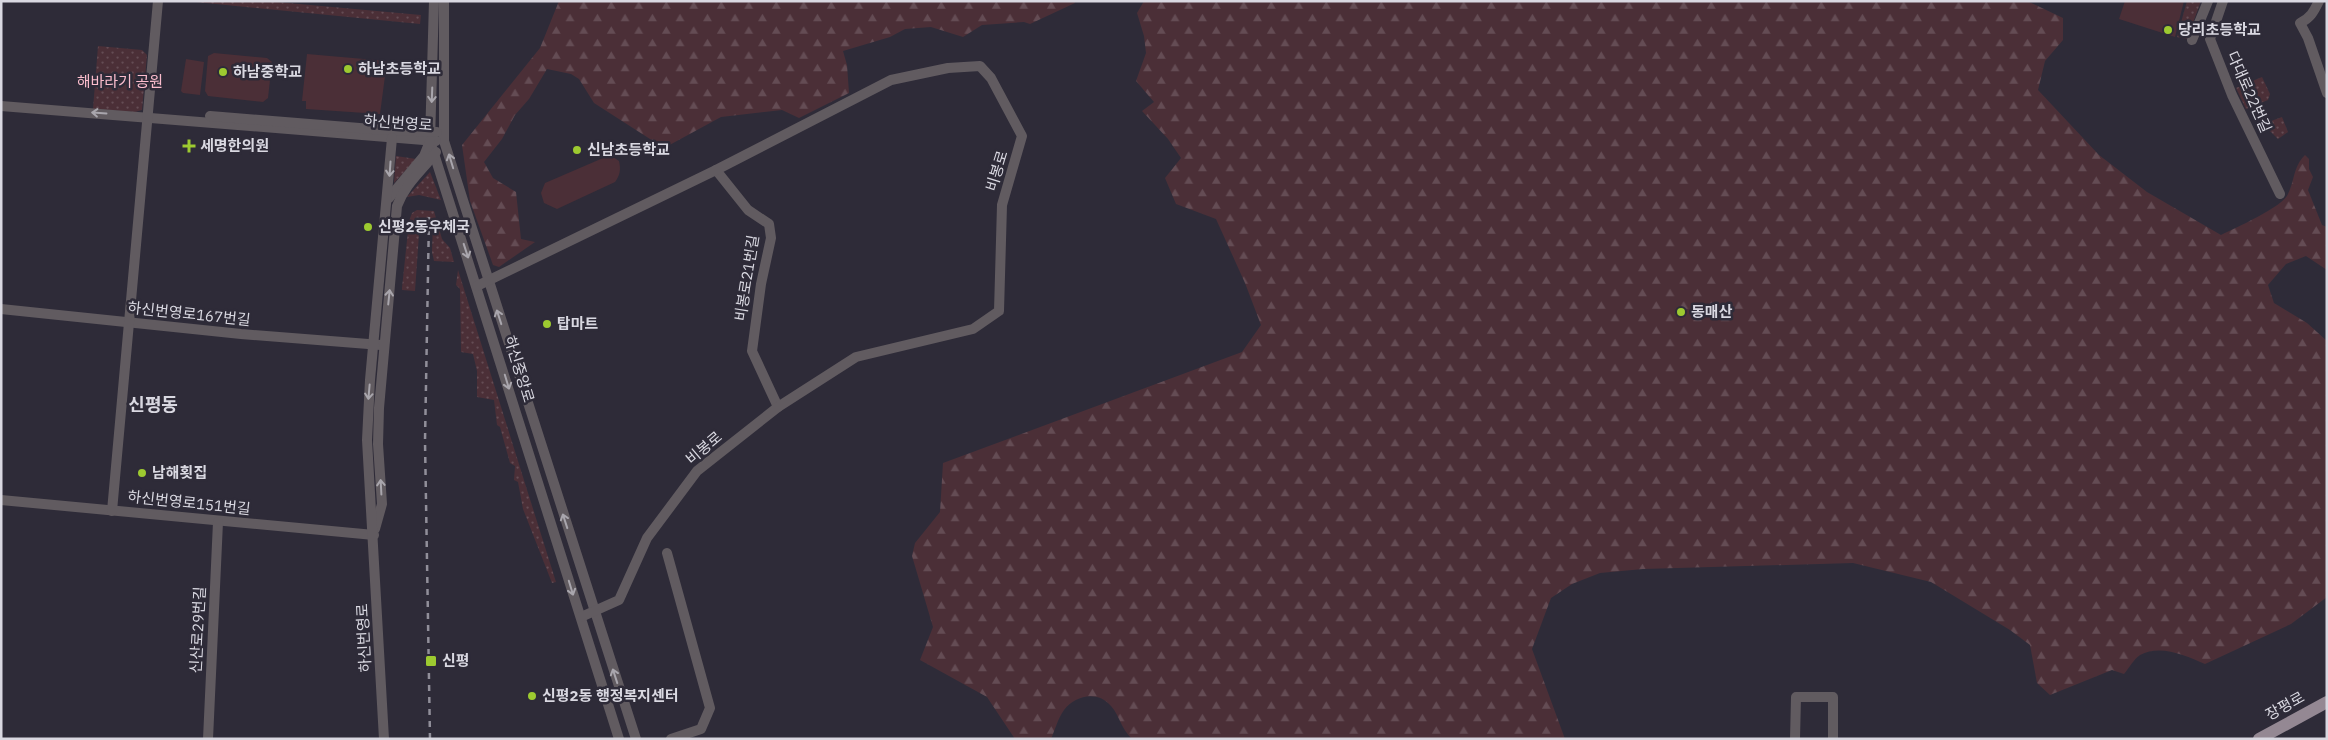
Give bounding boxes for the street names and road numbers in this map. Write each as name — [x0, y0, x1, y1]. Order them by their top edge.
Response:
street label: 다대로22번길 — [2223, 48, 2276, 135]
street label: 하신번영로 — [363, 111, 433, 134]
street label: 비봉로 — [981, 148, 1012, 193]
street label: 비봉로21번길 — [730, 233, 763, 322]
street label: 하신번영로167번길 — [127, 298, 252, 329]
street label: 하신중앙로 — [500, 333, 539, 405]
street label: 비봉로 — [682, 427, 726, 468]
street label: 하신번영로151번길 — [127, 487, 252, 518]
street label: 신산로29번길 — [186, 586, 209, 674]
street label: 하신번영로 — [352, 603, 375, 673]
street label: 장평로 — [2262, 687, 2307, 724]

